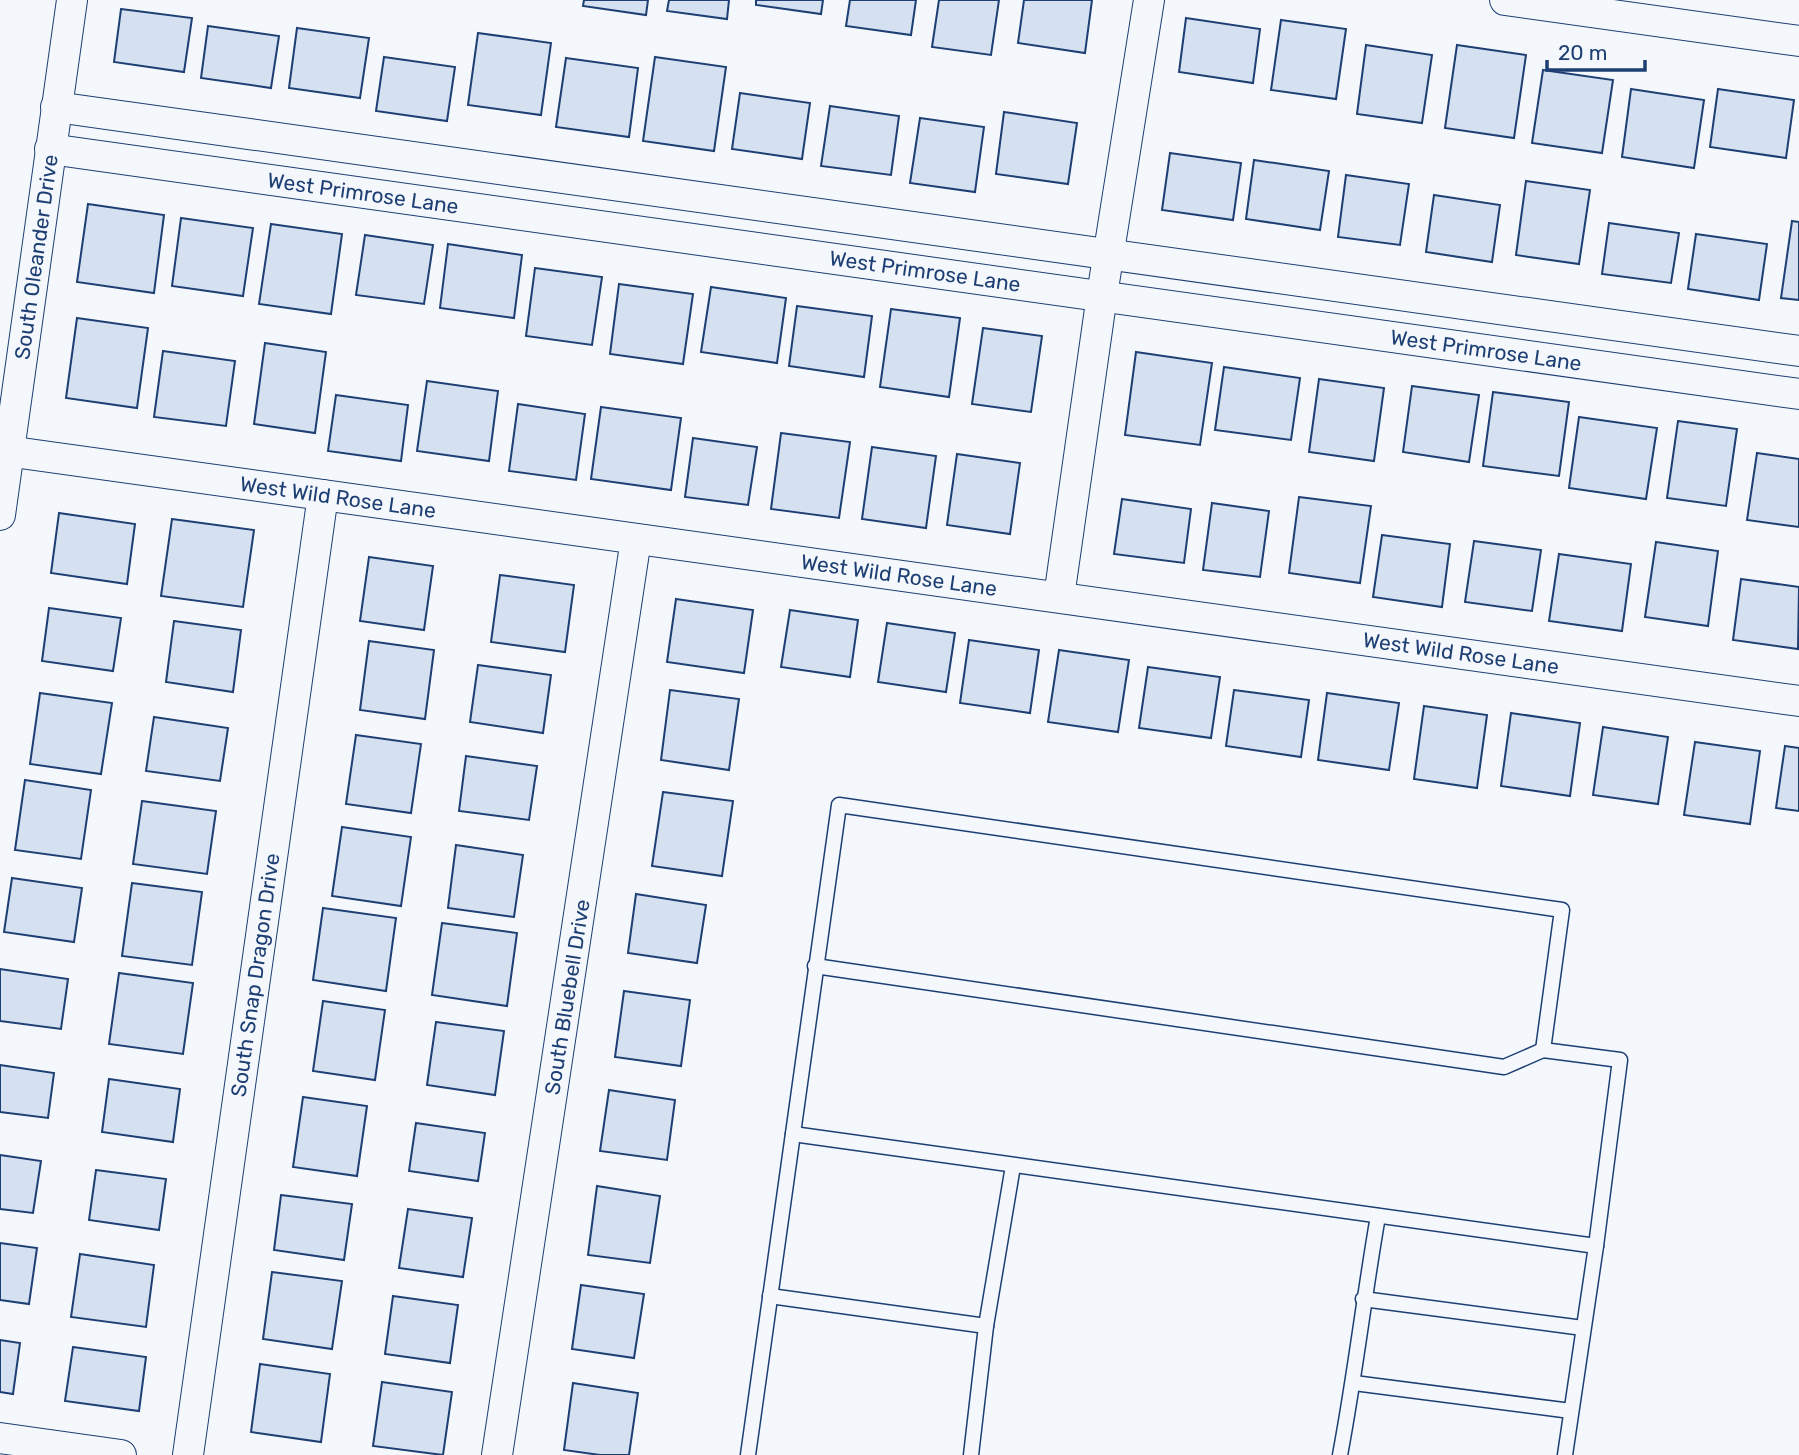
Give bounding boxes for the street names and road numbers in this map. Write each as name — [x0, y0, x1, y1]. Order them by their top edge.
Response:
street label: South Oleander Drive — [9, 153, 63, 361]
street label: West Primrose Lane — [266, 167, 460, 219]
street label: West Primrose Lane — [828, 245, 1022, 297]
street label: West Primrose Lane — [1389, 324, 1583, 376]
street label: West Wild Rose Lane — [238, 471, 438, 523]
street label: West Wild Rose Lane — [799, 549, 999, 601]
street label: West Wild Rose Lane — [1361, 627, 1561, 679]
street label: South Snap Dragon Drive — [226, 852, 284, 1098]
street label: South Bluebell Drive — [539, 897, 595, 1097]

